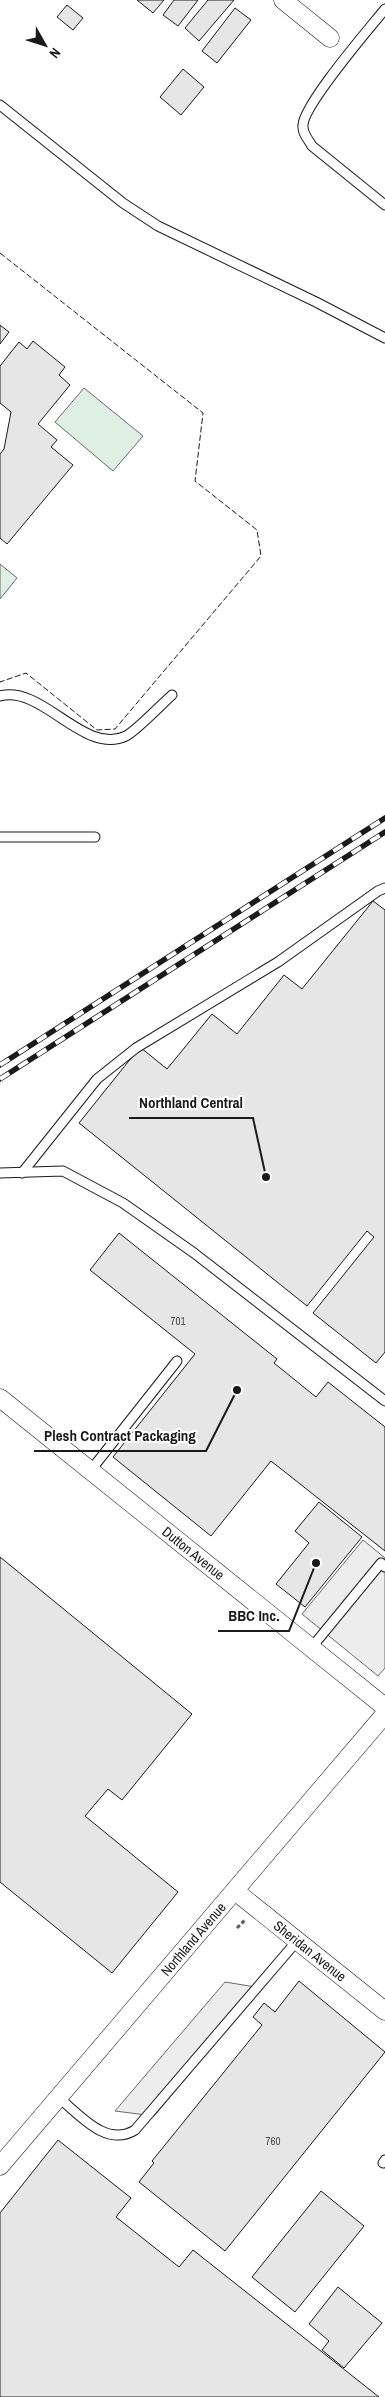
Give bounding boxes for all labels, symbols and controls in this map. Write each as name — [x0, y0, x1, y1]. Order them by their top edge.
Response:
north arrow — [20, 20, 70, 70]
text: N — [45, 44, 65, 62]
callout: Northland Central — [129, 1088, 253, 1118]
text: Northland Central — [139, 1092, 243, 1113]
house number: 701 — [170, 1314, 186, 1328]
callout: Plesh Contract Packaging — [34, 1421, 206, 1451]
text: Plesh Contract Packaging — [44, 1425, 196, 1446]
street label: Dutton Avenue — [158, 1523, 228, 1584]
callout: BBC Inc. — [218, 1601, 289, 1631]
text: BBC Inc. — [228, 1605, 280, 1626]
street label: Northland Avenue — [157, 1899, 230, 1980]
street label: Sheridan Avenue — [270, 1916, 350, 1985]
house number: 760 — [265, 2134, 281, 2148]

